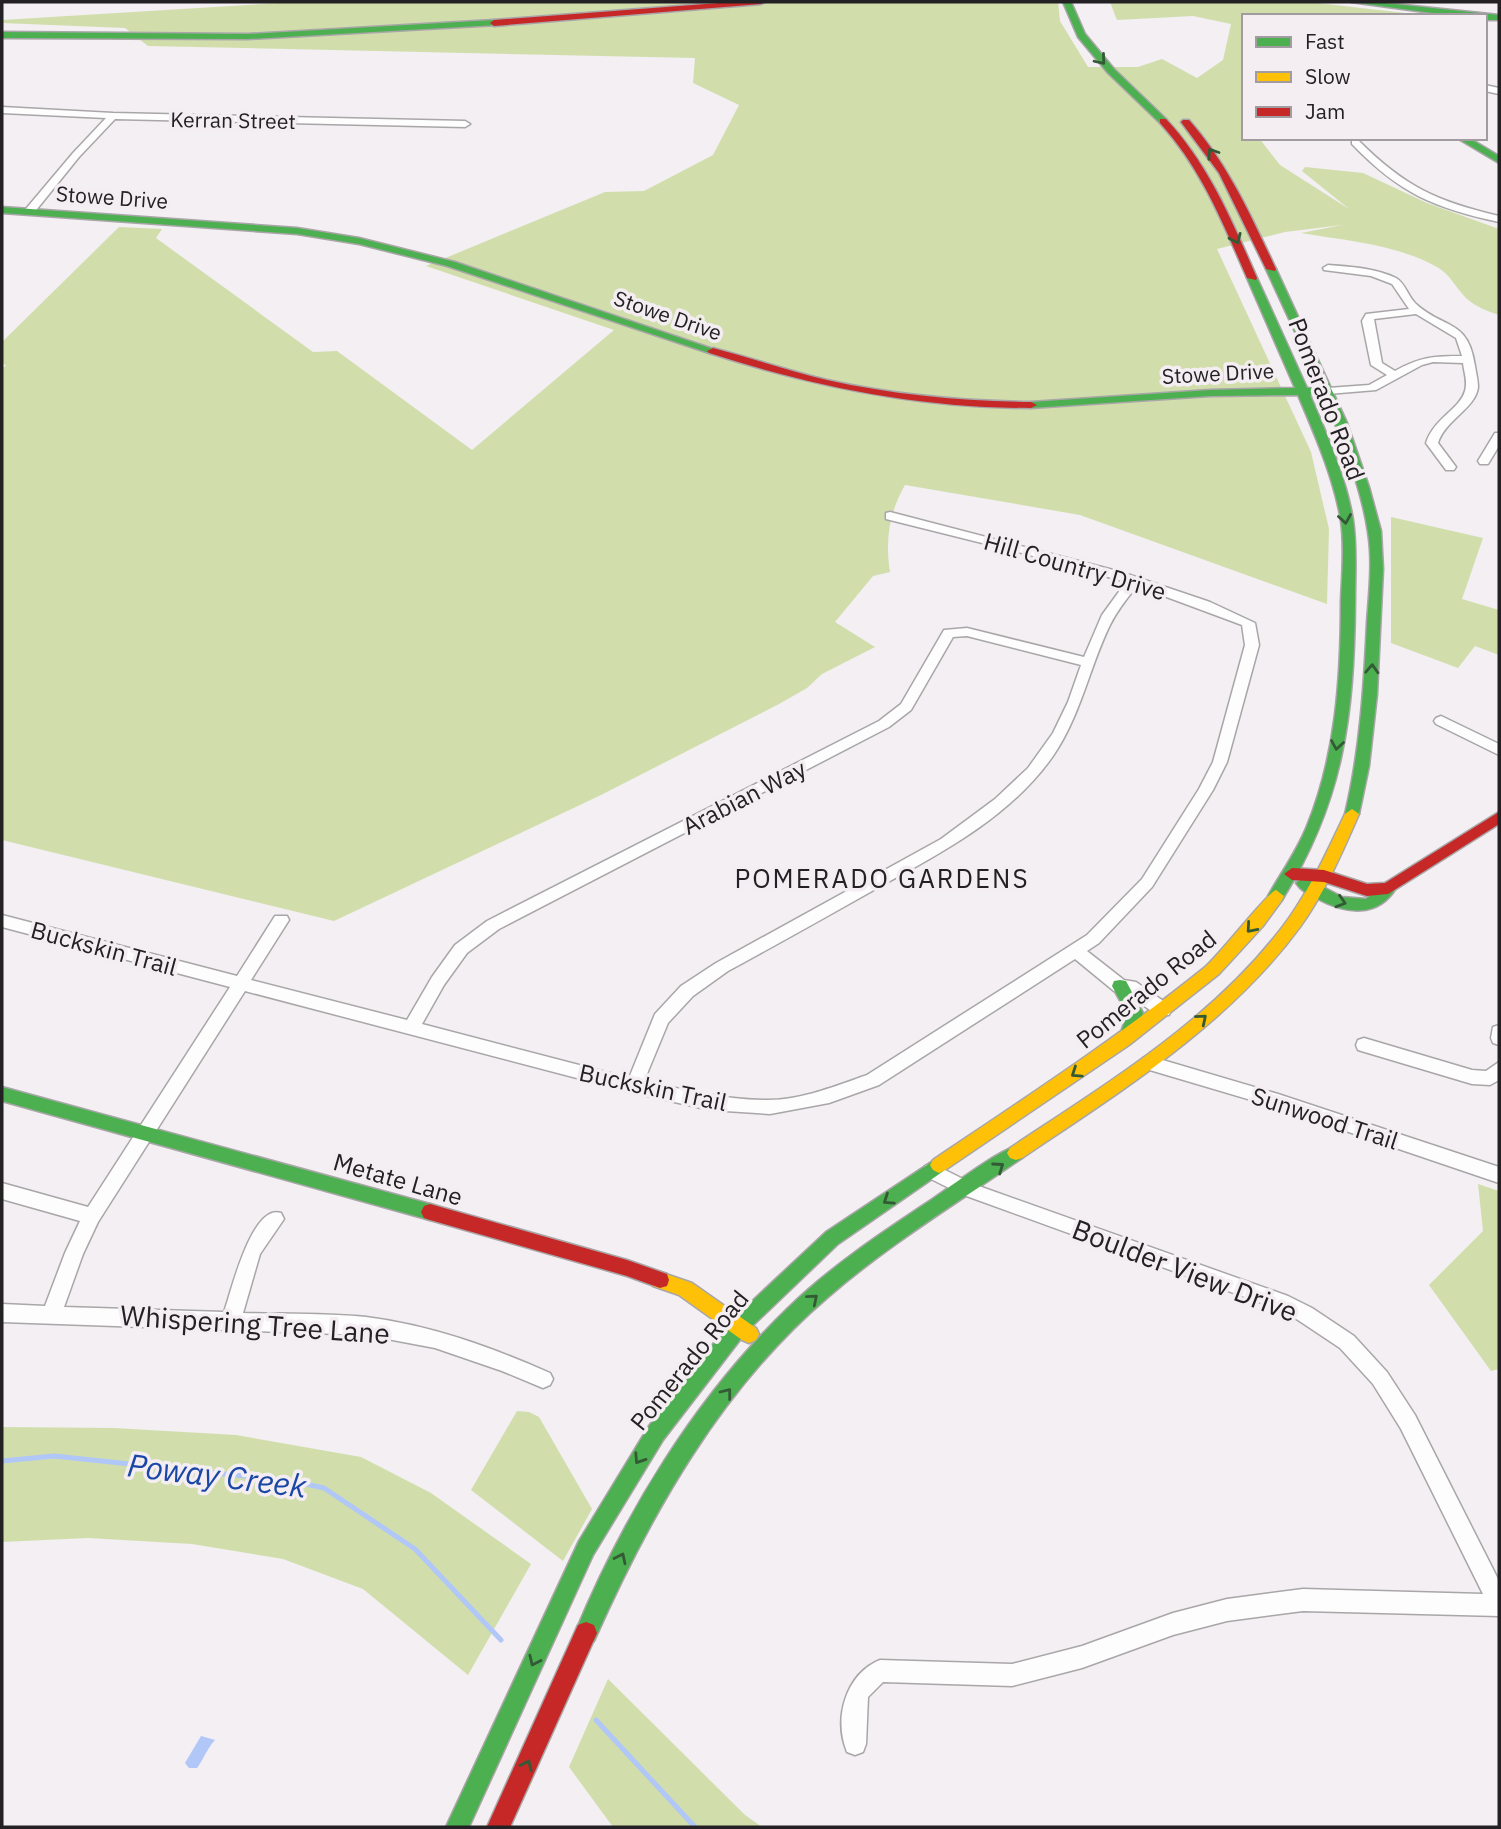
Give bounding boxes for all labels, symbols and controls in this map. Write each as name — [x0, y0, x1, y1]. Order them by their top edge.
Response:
legend — [1242, 14, 1487, 140]
text: Fast — [1305, 27, 1345, 55]
one-way arrow — [1093, 52, 1106, 64]
text: Slow — [1305, 62, 1351, 90]
text: Jam — [1305, 97, 1345, 125]
street label: Kerran Street — [170, 105, 296, 135]
one-way arrow — [1207, 148, 1220, 161]
street label: Stowe Drive — [55, 179, 169, 215]
one-way arrow — [1228, 232, 1242, 245]
street label: Stowe Drive — [610, 283, 726, 347]
street label: Pomerado Road — [1281, 313, 1373, 485]
street label: Stowe Drive — [1161, 356, 1275, 390]
one-way arrow — [1337, 513, 1352, 525]
street label: Hill Country Drive — [980, 525, 1170, 607]
one-way arrow — [1365, 663, 1380, 674]
one-way arrow — [1330, 740, 1345, 751]
street label: Arabian Way — [677, 752, 811, 842]
district label: POMERADO GARDENS — [734, 861, 1030, 895]
one-way arrow — [1335, 893, 1347, 908]
street label: Buckskin Trail — [27, 913, 181, 983]
one-way arrow — [1247, 920, 1259, 933]
street label: Pomerado Road — [1069, 923, 1223, 1055]
one-way arrow — [1194, 1015, 1206, 1028]
street label: Buckskin Trail — [576, 1056, 730, 1118]
one-way arrow — [1071, 1065, 1084, 1077]
street label: Sunwood Trail — [1248, 1079, 1402, 1157]
street label: Metate Lane — [330, 1145, 466, 1213]
one-way arrow — [991, 1163, 1004, 1176]
one-way arrow — [883, 1192, 896, 1205]
street label: Boulder View Drive — [1067, 1210, 1303, 1330]
street label: Pomerado Road — [623, 1283, 755, 1437]
one-way arrow — [805, 1294, 818, 1307]
street label: Whispering Tree Lane — [119, 1296, 391, 1352]
one-way arrow — [718, 1388, 731, 1401]
water label: Poway Creek — [125, 1443, 310, 1507]
one-way arrow — [635, 1451, 647, 1464]
one-way arrow — [612, 1553, 626, 1565]
one-way arrow — [529, 1654, 543, 1666]
one-way arrow — [519, 1760, 533, 1772]

